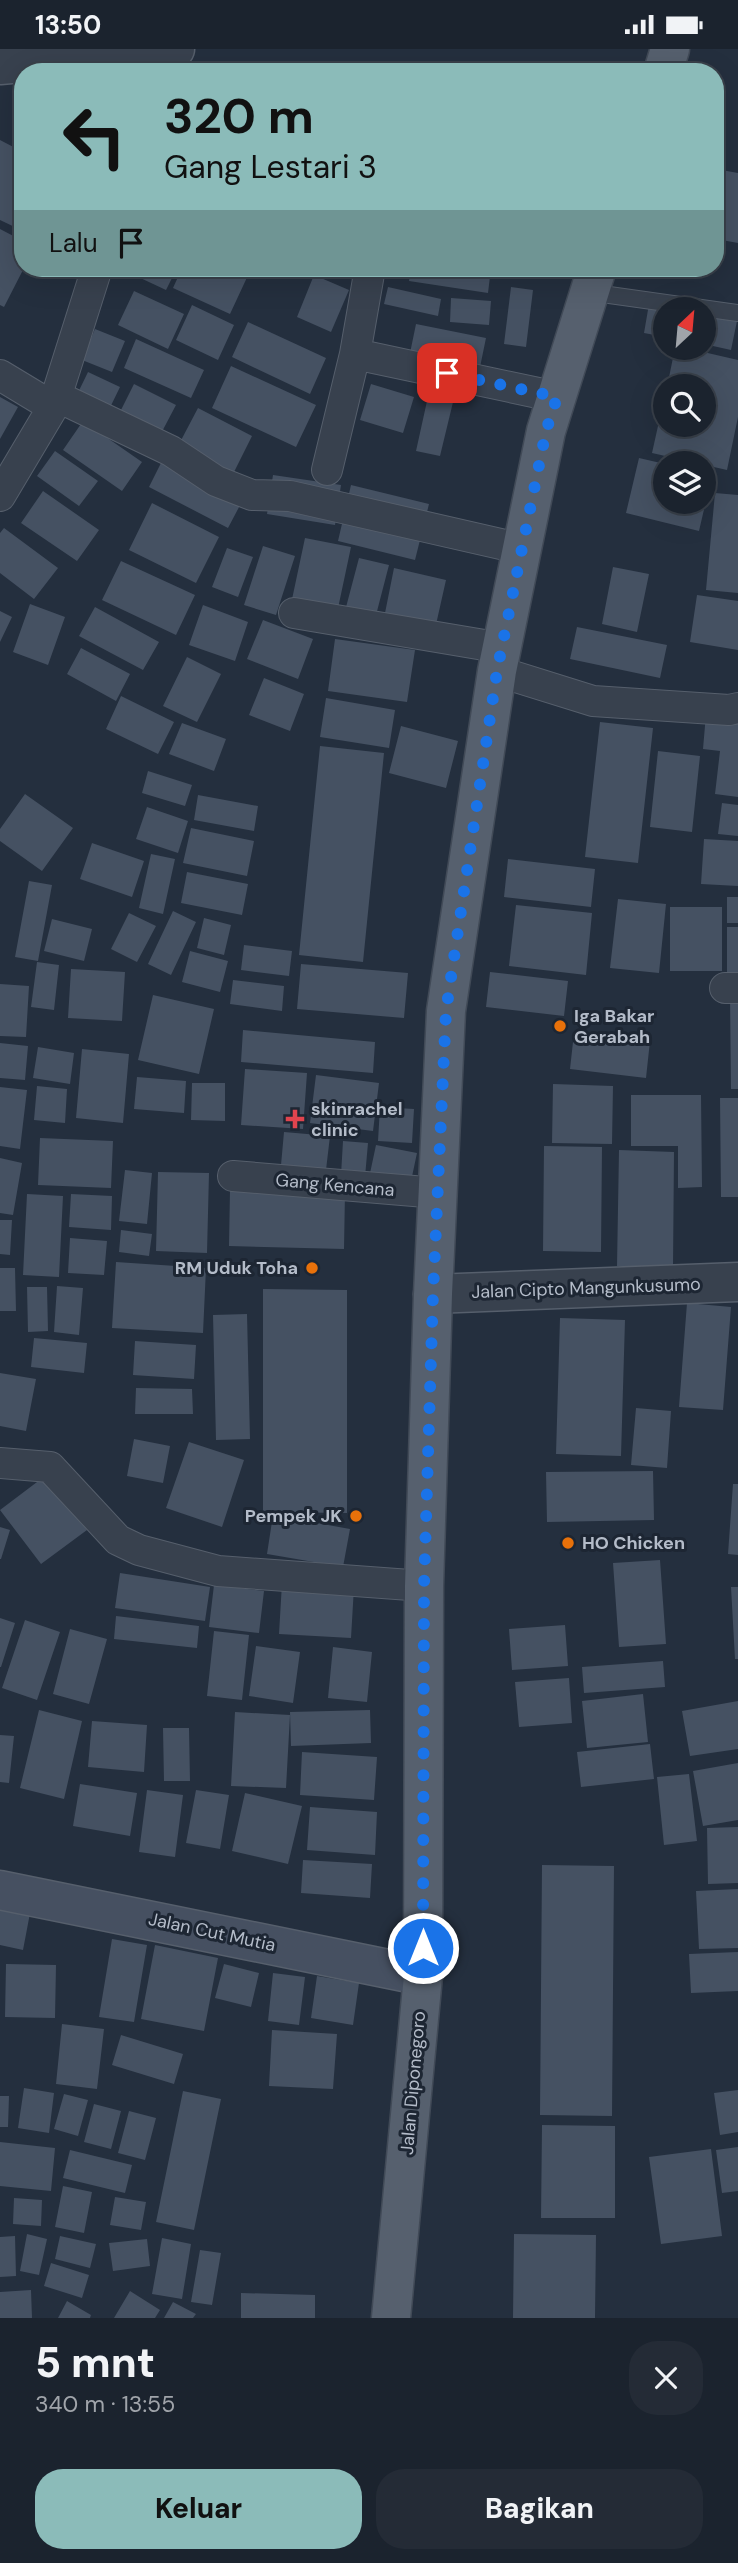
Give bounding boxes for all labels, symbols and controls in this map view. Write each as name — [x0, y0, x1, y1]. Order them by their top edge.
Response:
text: 13:50 — [35, 8, 101, 42]
text: 320 m — [164, 84, 314, 148]
icon: left — [49, 91, 140, 182]
text: Gang Lestari 3 — [164, 146, 377, 188]
icon: arrive — [112, 224, 150, 262]
text: Lalu — [49, 226, 98, 260]
north arrow — [653, 297, 716, 361]
map controls — [653, 297, 716, 514]
pin — [417, 343, 477, 403]
icon: arrive — [428, 354, 466, 392]
button: search — [653, 374, 716, 437]
button: layers — [653, 451, 716, 514]
place label: Iga Bakar Gerabah — [574, 1004, 654, 1049]
marker: Iga Bakar Gerabah — [552, 1018, 568, 1034]
place label: skinrachel clinic — [311, 1097, 403, 1142]
marker: skinrachel clinic — [285, 1109, 305, 1129]
street label: Gang Kencana — [275, 1168, 395, 1202]
place label: RM Uduk Toha — [175, 1256, 298, 1280]
marker: RM Uduk Toha — [304, 1260, 320, 1276]
street label: Jalan Cipto Mangunkusumo — [471, 1272, 701, 1304]
place label: Pempek JK — [245, 1504, 342, 1528]
marker: Pempek JK — [348, 1508, 364, 1524]
place label: HO Chicken — [582, 1531, 685, 1555]
marker: HO Chicken — [560, 1535, 576, 1551]
street label: Jalan Cut Mutia — [146, 1907, 278, 1957]
position arrow — [386, 1911, 460, 1985]
street label: Jalan Diponegoro — [395, 2010, 431, 2156]
text: 5 mnt — [35, 2335, 155, 2390]
button: close — [629, 2341, 703, 2415]
text: 340 m · 13:55 — [35, 2389, 175, 2419]
button: Keluar — [35, 2469, 362, 2549]
button: Bagikan — [376, 2469, 703, 2549]

